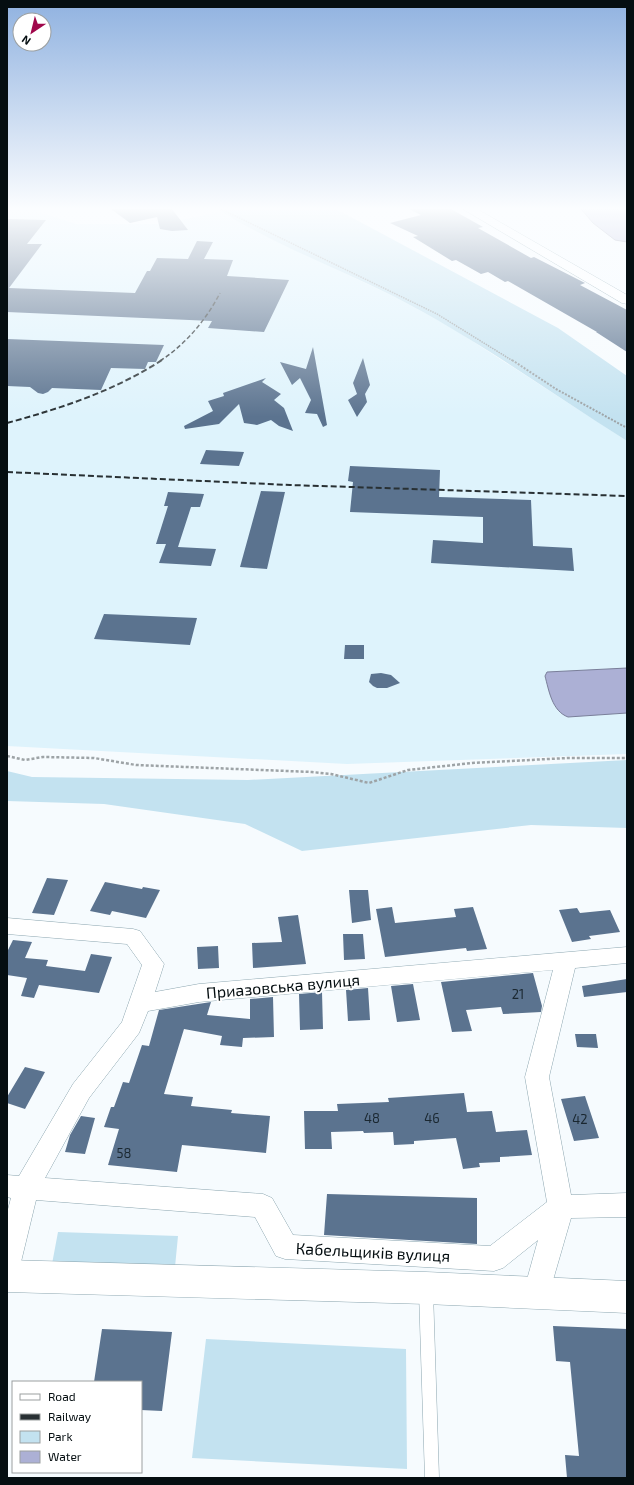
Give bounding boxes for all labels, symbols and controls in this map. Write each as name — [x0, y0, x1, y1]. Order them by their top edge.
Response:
north arrow — [12, 12, 52, 52]
text: N — [19, 33, 33, 48]
street label: Приазовська вулиця — [205, 969, 361, 1003]
house number: 21 — [512, 986, 524, 1002]
house number: 48 — [364, 1110, 380, 1126]
house number: 46 — [424, 1110, 440, 1126]
house number: 42 — [572, 1111, 588, 1127]
house number: 58 — [117, 1145, 131, 1161]
street label: Кабельщиків вулиця — [295, 1238, 451, 1266]
legend — [12, 1381, 142, 1473]
text: Road — [48, 1389, 76, 1403]
text: Railway — [48, 1409, 92, 1423]
text: Park — [48, 1429, 73, 1443]
text: Water — [48, 1449, 82, 1463]

